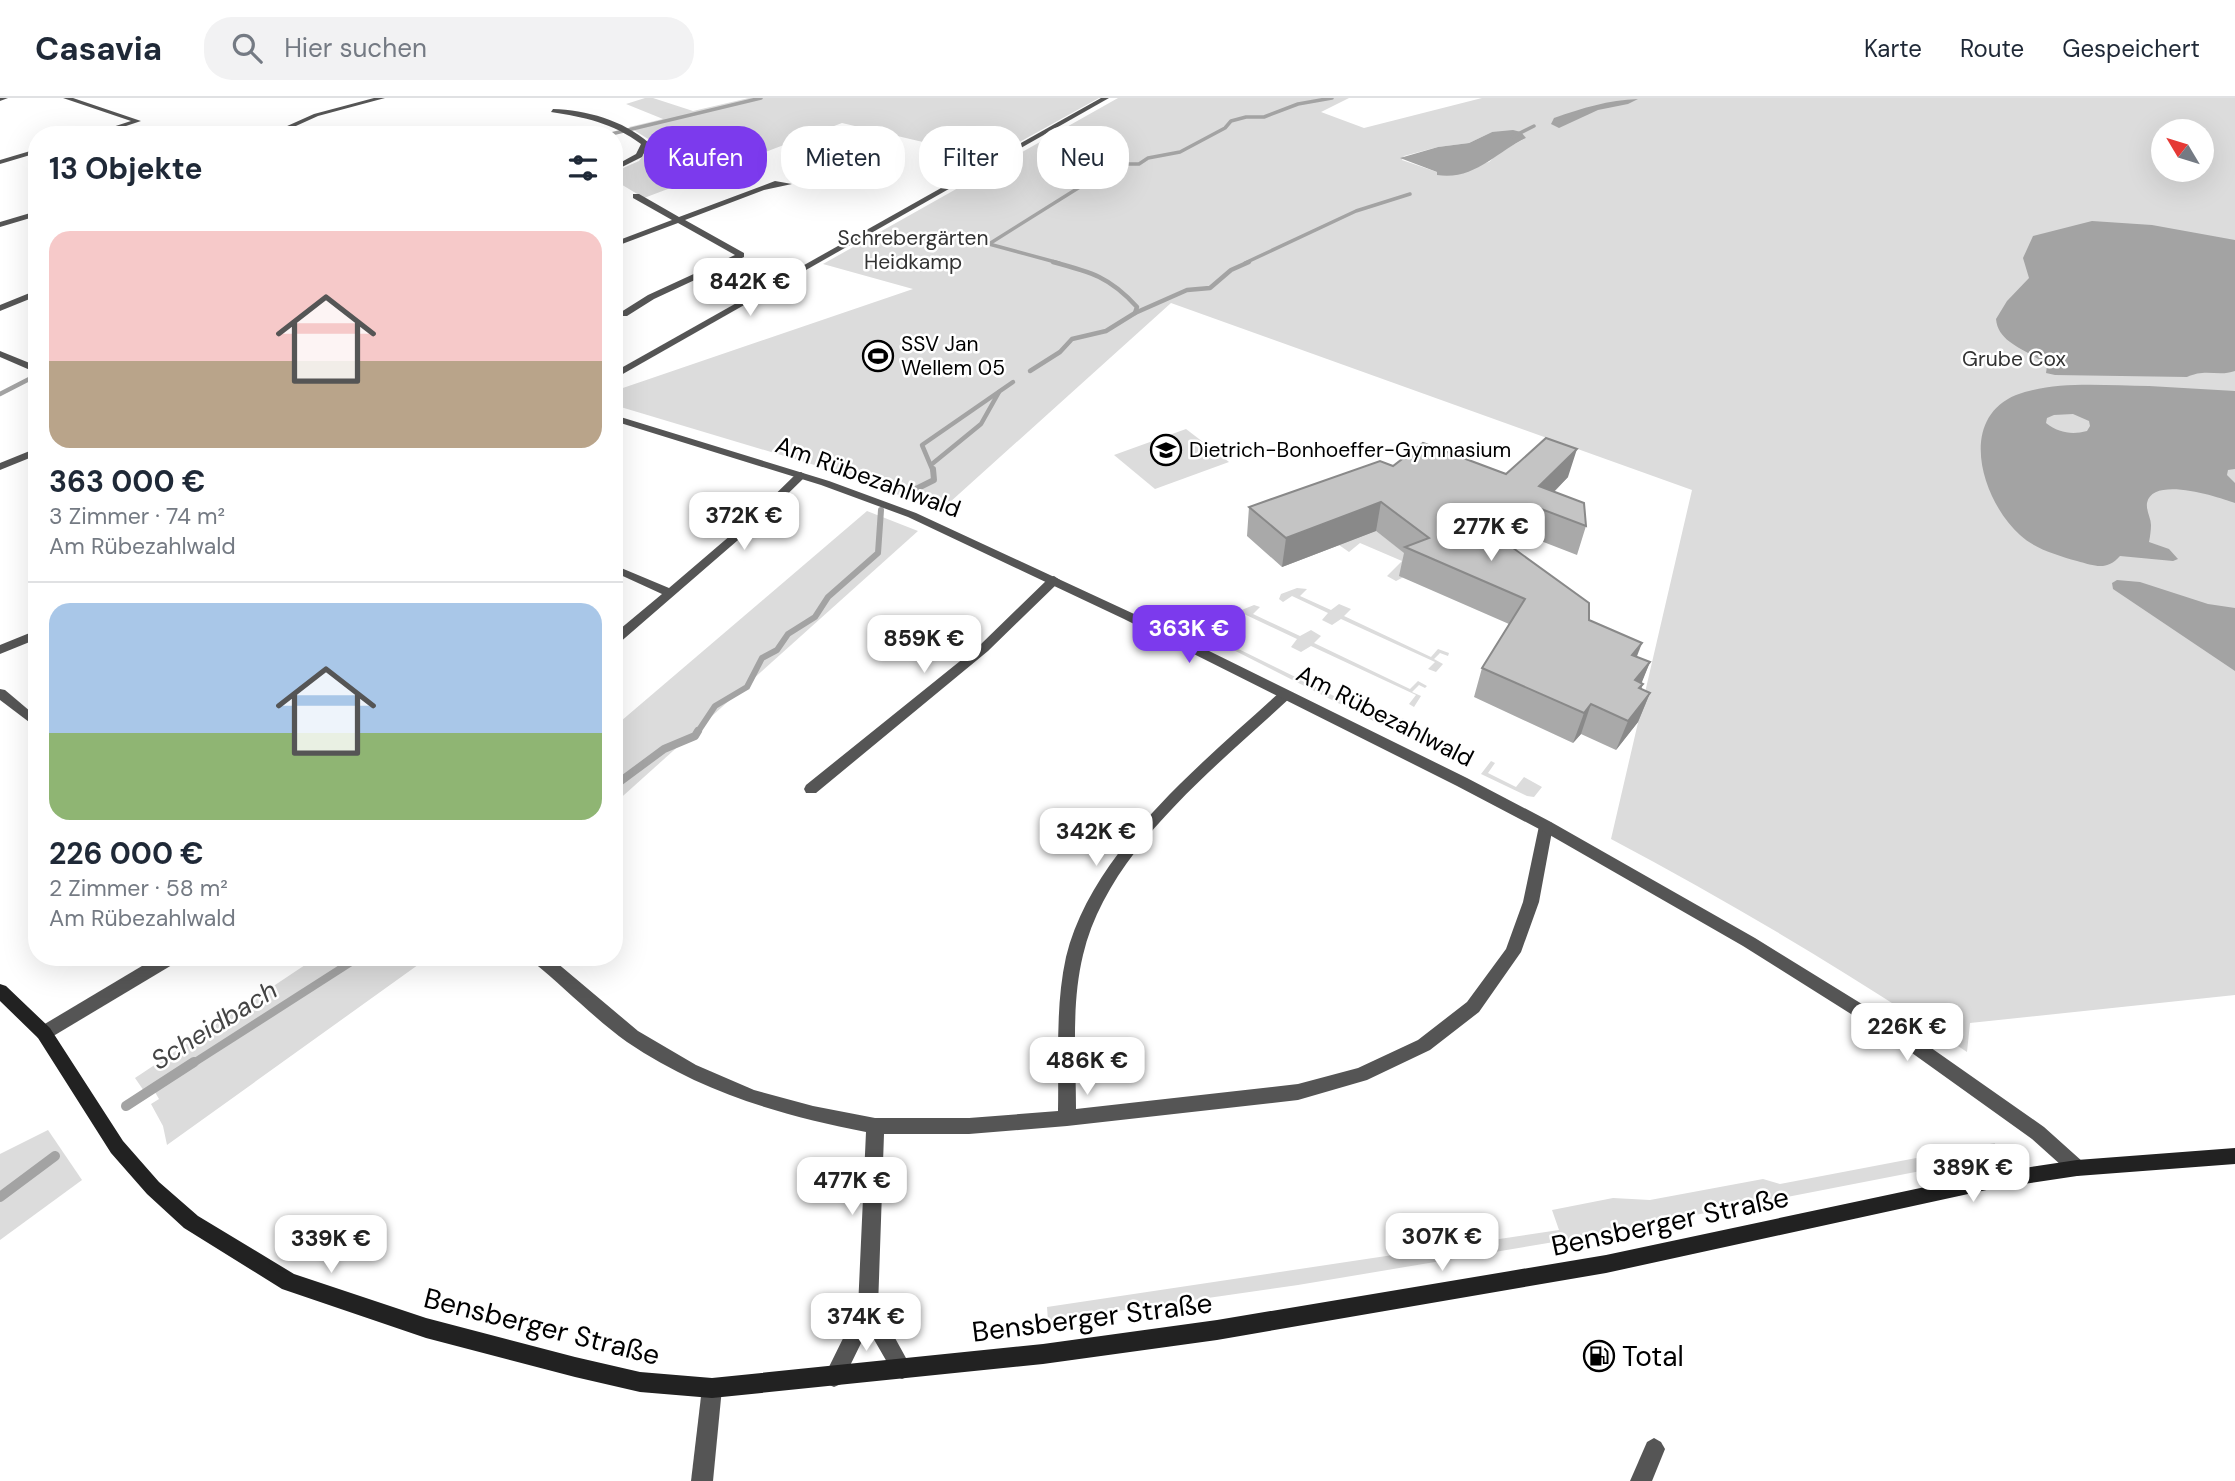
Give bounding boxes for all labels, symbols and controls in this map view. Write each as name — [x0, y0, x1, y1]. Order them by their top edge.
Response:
search box — [204, 17, 694, 80]
text: Casavia — [35, 27, 162, 70]
icon: search — [228, 29, 266, 67]
text: Hier suchen — [284, 31, 427, 65]
text: Karte — [1864, 33, 1922, 64]
text: Route — [1960, 33, 2024, 64]
text: Gespeichert — [2062, 33, 2200, 64]
north arrow — [2151, 119, 2214, 182]
map controls — [2151, 119, 2214, 182]
chip: Kaufen — [644, 126, 767, 189]
chip: Mieten — [781, 126, 905, 189]
chip: Filter — [919, 126, 1023, 189]
chip: Neu — [1037, 126, 1129, 189]
text: 13 Objekte — [49, 149, 203, 188]
icon: filters — [564, 149, 602, 187]
park label: Schrebergärten Heidkamp — [838, 224, 989, 276]
pin: 842K € — [693, 258, 807, 318]
text: 842K € — [709, 266, 791, 296]
icon: home — [263, 276, 389, 402]
place label: SSV Jan Wellem 05 — [901, 330, 1005, 382]
sports icon: SSV Jan Wellem 05 — [861, 339, 895, 373]
park label: Grube Cox — [1962, 345, 2066, 373]
street label: Am Rübezahlwald — [771, 429, 965, 524]
school or university icon: Dietrich-Bonhoeffer-Gymnasium — [1149, 433, 1183, 467]
place label: Dietrich-Bonhoeffer-Gymnasium — [1189, 436, 1511, 464]
text: 363 000 € — [49, 462, 205, 501]
pin: 372K € — [687, 492, 801, 552]
text: 372K € — [705, 500, 783, 530]
text: 3 Zimmer · 74 m² — [49, 501, 225, 531]
pin: 277K € — [1434, 504, 1548, 563]
text: 277K € — [1453, 511, 1529, 541]
text: Am Rübezahlwald — [49, 531, 236, 561]
pin: 363K € — [1132, 606, 1246, 665]
text: 363K € — [1149, 613, 1229, 643]
pin: 859K € — [867, 616, 981, 675]
text: 859K € — [883, 623, 965, 653]
icon: home — [263, 648, 389, 774]
street label: Am Rübezahlwald — [1291, 658, 1479, 774]
pin: 342K € — [1039, 808, 1153, 868]
text: 342K € — [1056, 816, 1136, 846]
text: 226 000 € — [49, 834, 204, 873]
text: 2 Zimmer · 58 m² — [49, 873, 228, 903]
text: Am Rübezahlwald — [49, 903, 236, 933]
water label: Scheidbach — [144, 973, 284, 1077]
pin: 226K € — [1850, 1004, 1964, 1063]
text: 226K € — [1867, 1011, 1947, 1041]
pin: 486K € — [1030, 1038, 1144, 1097]
text: 486K € — [1046, 1045, 1128, 1075]
pin: 389K € — [1916, 1144, 2030, 1204]
text: 389K € — [1932, 1152, 2014, 1182]
pin: 477K € — [795, 1158, 909, 1217]
text: 477K € — [813, 1165, 891, 1195]
street label: Bensberger Straße — [1548, 1178, 1792, 1265]
pin: 307K € — [1385, 1214, 1499, 1273]
pin: 339K € — [274, 1216, 388, 1275]
text: 307K € — [1402, 1221, 1482, 1251]
text: 339K € — [291, 1223, 371, 1253]
street label: Bensberger Straße — [420, 1279, 664, 1374]
street label: Bensberger Straße — [970, 1284, 1214, 1351]
pin: 374K € — [809, 1294, 923, 1353]
text: 374K € — [827, 1301, 905, 1331]
place label: Total — [1622, 1338, 1684, 1375]
fuel station icon: Total — [1582, 1339, 1616, 1373]

